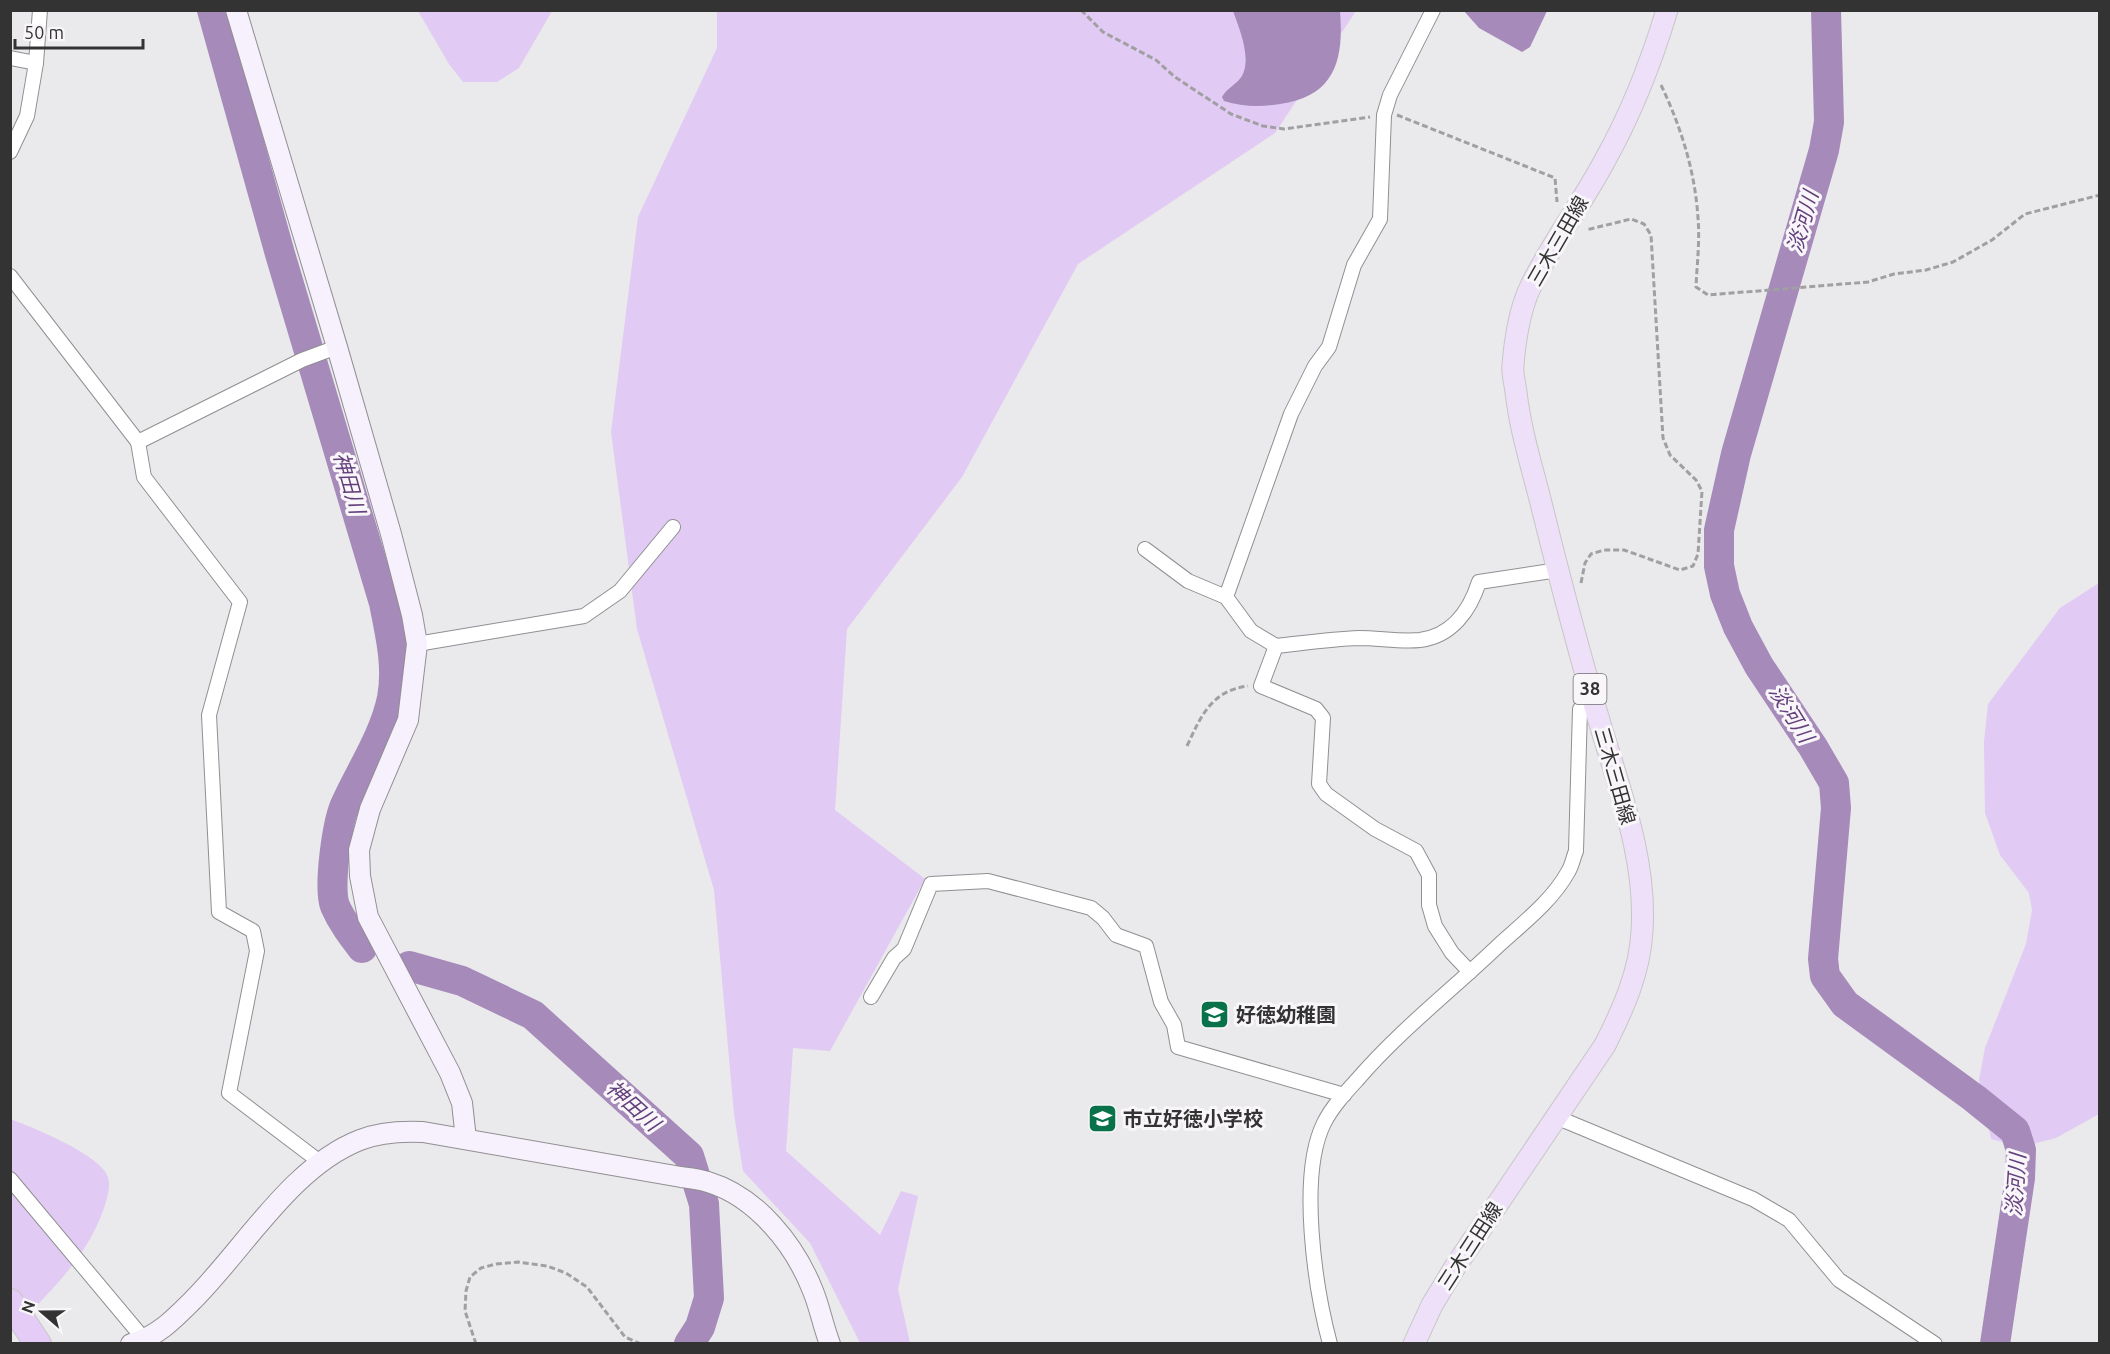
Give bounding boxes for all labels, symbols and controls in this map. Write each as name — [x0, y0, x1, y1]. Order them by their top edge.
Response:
scale bar — [15, 12, 142, 50]
text: 50 m — [24, 22, 64, 42]
water label: 淡河川 — [1782, 186, 1823, 255]
street label: 三木三田線 — [1523, 192, 1593, 290]
water label: 神田川 — [330, 449, 371, 518]
road number: 38 — [1574, 674, 1606, 704]
water label: 淡河川 — [1765, 680, 1820, 748]
street label: 三木三田線 — [1591, 725, 1640, 827]
school or university icon: 好徳幼稚園 — [1199, 999, 1231, 1031]
place label: 好徳幼稚園 — [1236, 1003, 1336, 1026]
water label: 神田川 — [602, 1075, 667, 1137]
school or university icon: 市立好徳小学校 — [1086, 1103, 1118, 1135]
place label: 市立好徳小学校 — [1123, 1107, 1263, 1130]
water label: 淡河川 — [2001, 1151, 2029, 1217]
street label: 三木三田線 — [1433, 1198, 1506, 1294]
north arrow — [12, 1282, 72, 1342]
text: N — [17, 1298, 38, 1316]

